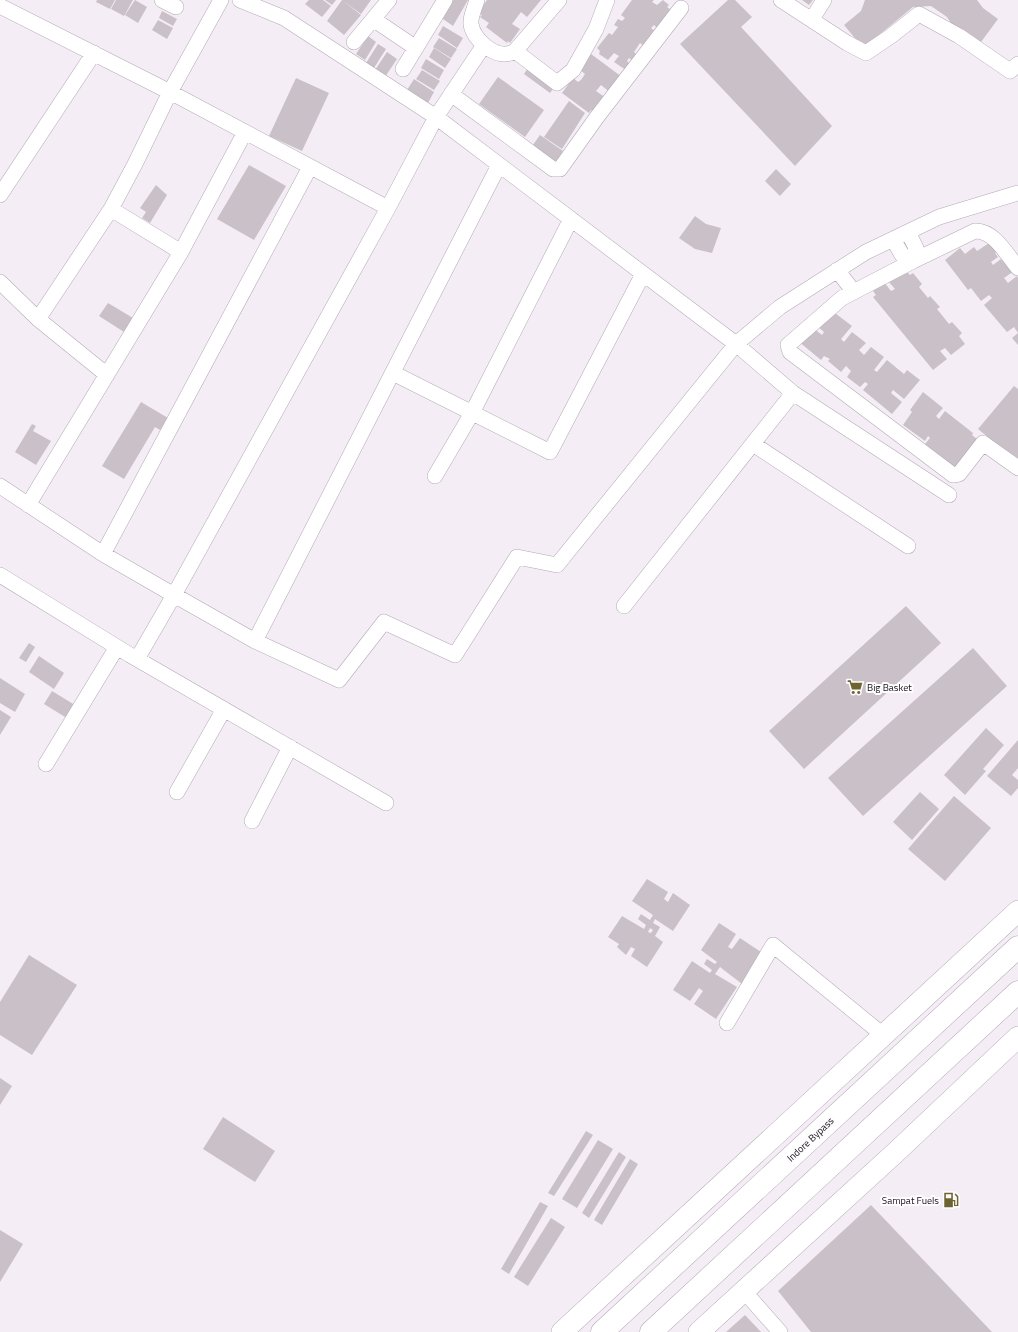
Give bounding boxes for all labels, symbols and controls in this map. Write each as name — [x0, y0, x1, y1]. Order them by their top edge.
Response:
supermarket icon: Big Basket — [846, 678, 864, 696]
place label: Big Basket — [867, 680, 912, 695]
street label: Indore Bypass — [783, 1113, 837, 1165]
fuel station icon: Sampat Fuels — [942, 1191, 960, 1209]
place label: Sampat Fuels — [882, 1193, 939, 1208]

